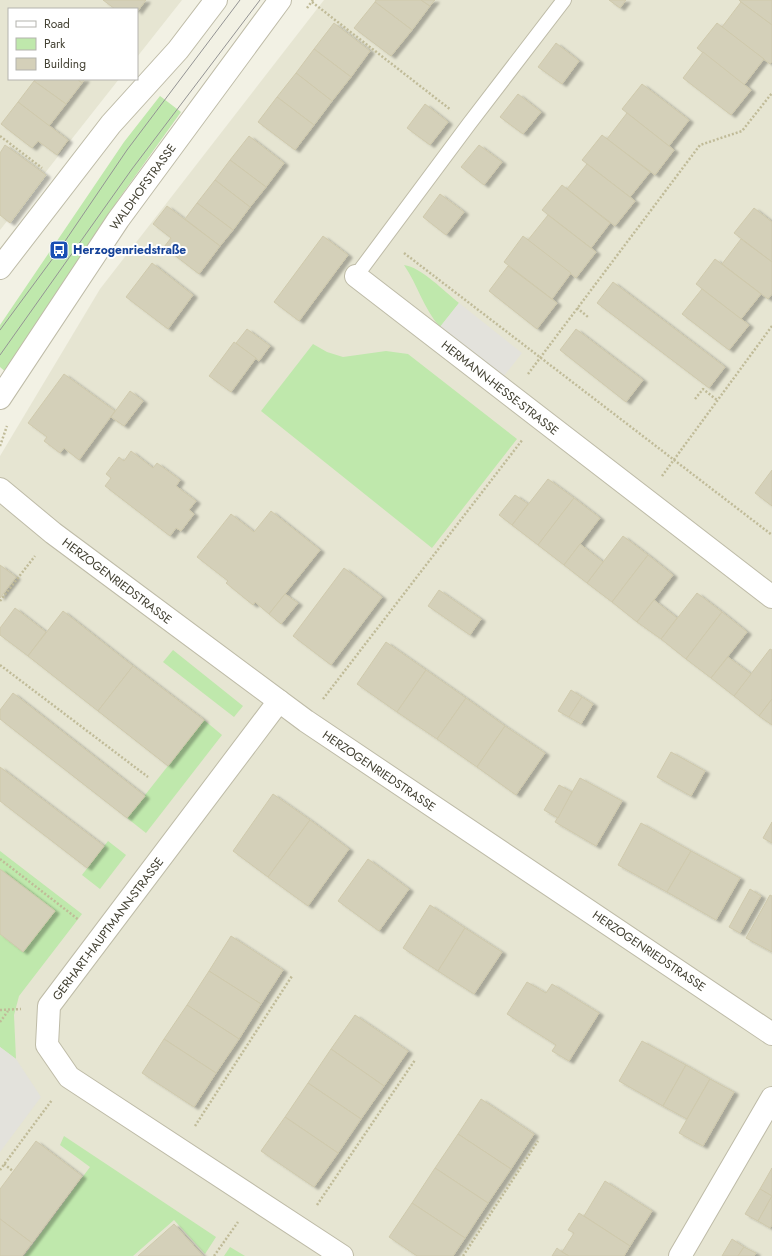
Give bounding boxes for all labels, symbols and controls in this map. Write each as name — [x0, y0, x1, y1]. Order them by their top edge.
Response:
legend — [8, 8, 138, 80]
text: Road — [44, 15, 70, 33]
text: Park — [44, 35, 66, 53]
text: Building — [44, 55, 86, 73]
street label: WALDHOFSTRASSE — [106, 140, 180, 234]
bus stop icon: Herzogenriedstraße — [48, 239, 70, 261]
place label: Herzogenriedstraße — [73, 241, 186, 259]
street label: HERMANN-HESSE-STRASSE — [437, 336, 563, 440]
street label: HERZOGENRIEDSTRASSE — [58, 534, 176, 628]
street label: HERZOGENRIEDSTRASSE — [319, 726, 439, 816]
street label: GERHART-HAUPTMANN-STRASSE — [48, 854, 168, 1004]
street label: HERZOGENRIEDSTRASSE — [589, 906, 709, 996]

